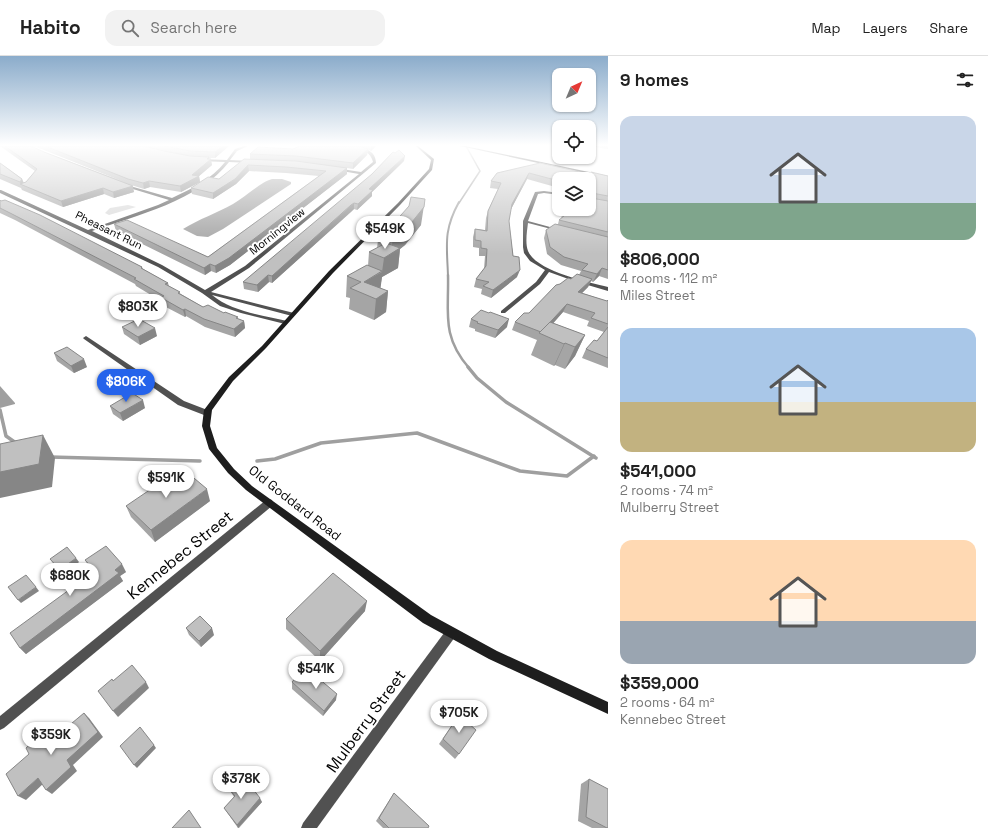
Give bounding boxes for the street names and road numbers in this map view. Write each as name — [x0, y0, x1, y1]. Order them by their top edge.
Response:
street label: Morningview — [246, 204, 308, 258]
street label: Pheasant Run — [73, 208, 145, 252]
street label: Old Goddard Road — [245, 462, 345, 544]
street label: Kennebec Street — [123, 506, 237, 604]
street label: Mulberry Street — [322, 665, 410, 777]

